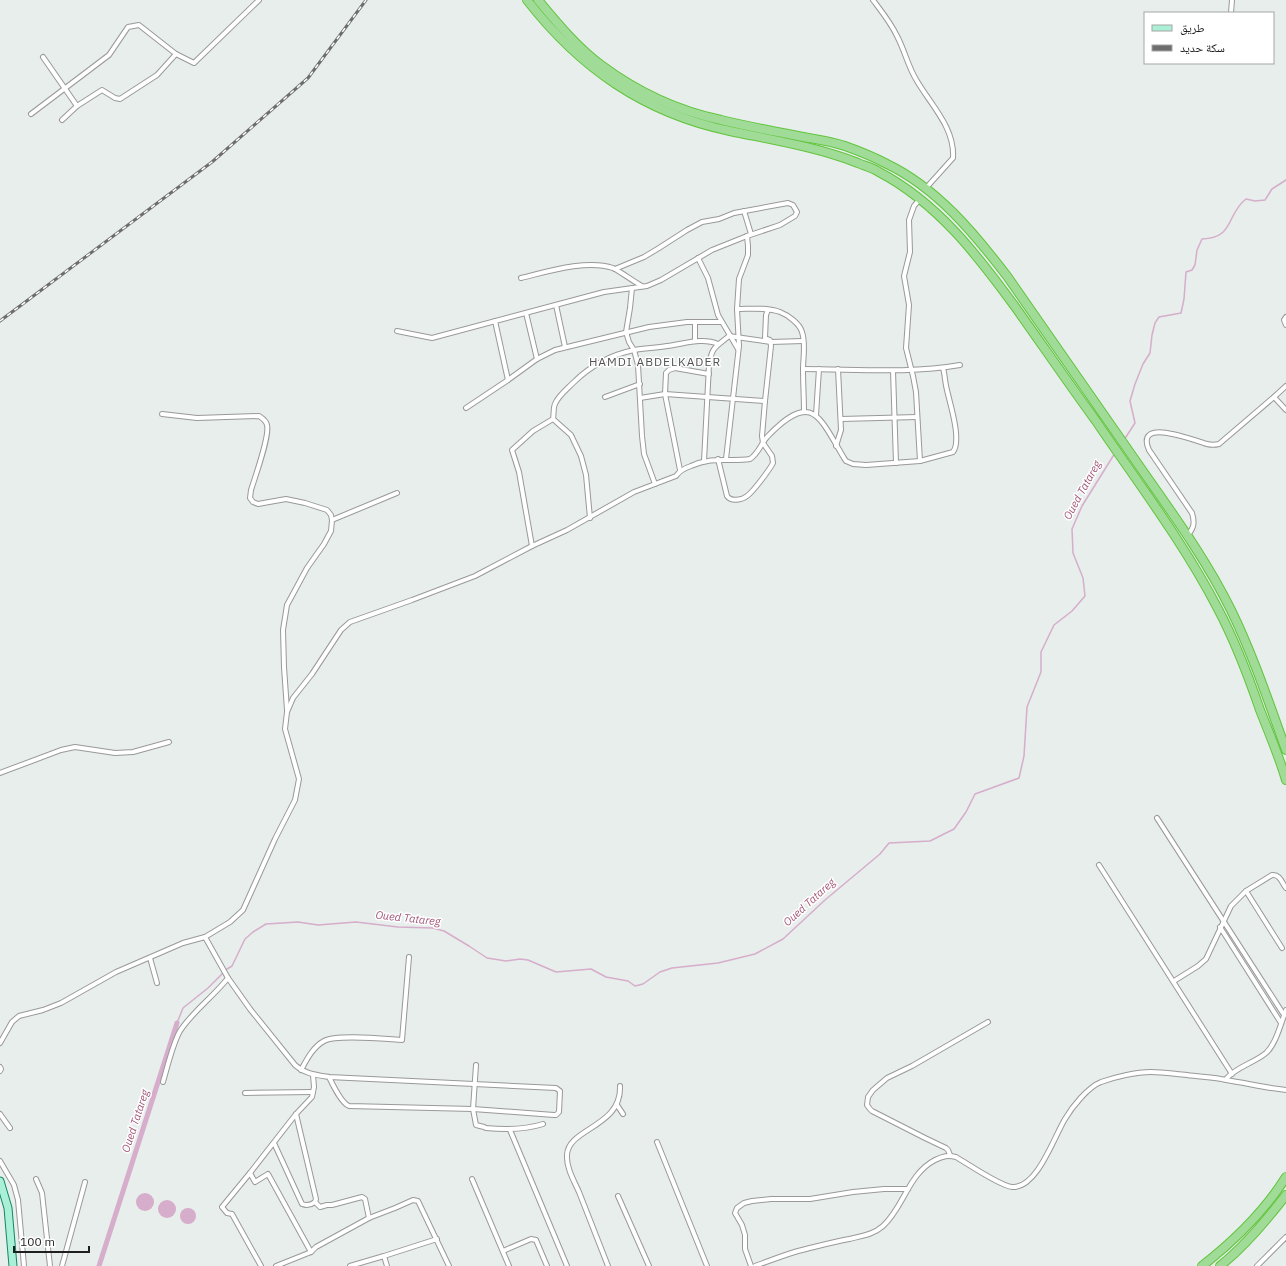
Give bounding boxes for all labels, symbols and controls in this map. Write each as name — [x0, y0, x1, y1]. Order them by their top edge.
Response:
legend — [1144, 12, 1274, 64]
text: طريق — [1180, 20, 1205, 35]
text: سكة حديد — [1180, 40, 1225, 55]
district label: HAMDI ABDELKADER — [589, 354, 721, 369]
water label: Oued Tatareg — [1060, 458, 1104, 522]
water label: Oued Tatareg — [780, 875, 838, 929]
water label: Oued Tatareg — [375, 908, 442, 928]
water label: Oued Tatareg — [118, 1087, 152, 1154]
scale bar — [14, 1228, 89, 1254]
text: 100 m — [20, 1234, 55, 1249]

